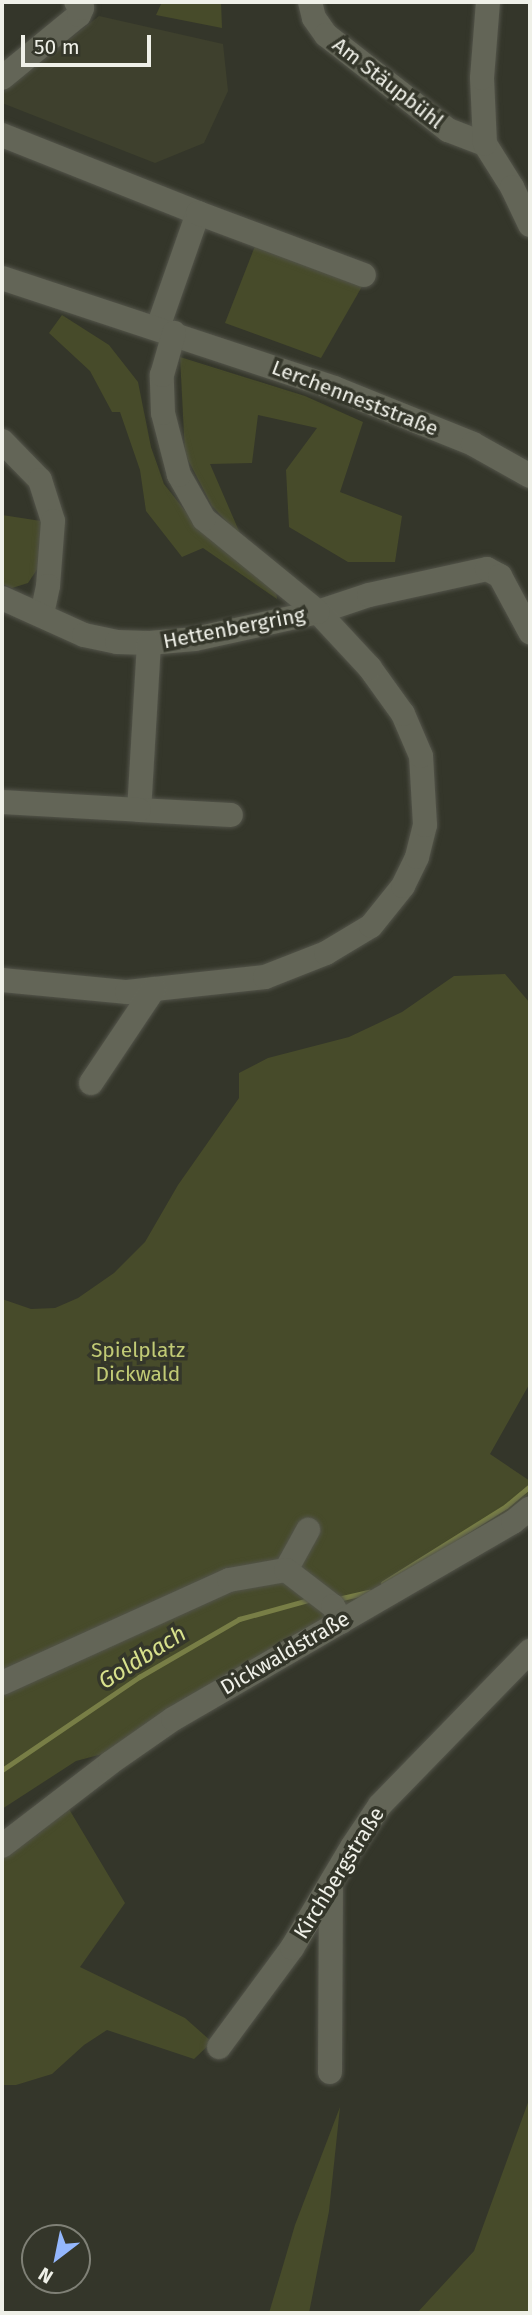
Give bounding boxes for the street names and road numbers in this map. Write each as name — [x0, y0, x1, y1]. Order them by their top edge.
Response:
street label: Am Stäupbühl — [328, 32, 448, 134]
street label: Lerchenneststraße — [268, 355, 442, 441]
street label: Hettenbergring — [161, 602, 307, 654]
street label: Dickwaldstraße — [216, 1606, 354, 1700]
street label: Kirchbergstraße — [288, 1802, 390, 1944]

